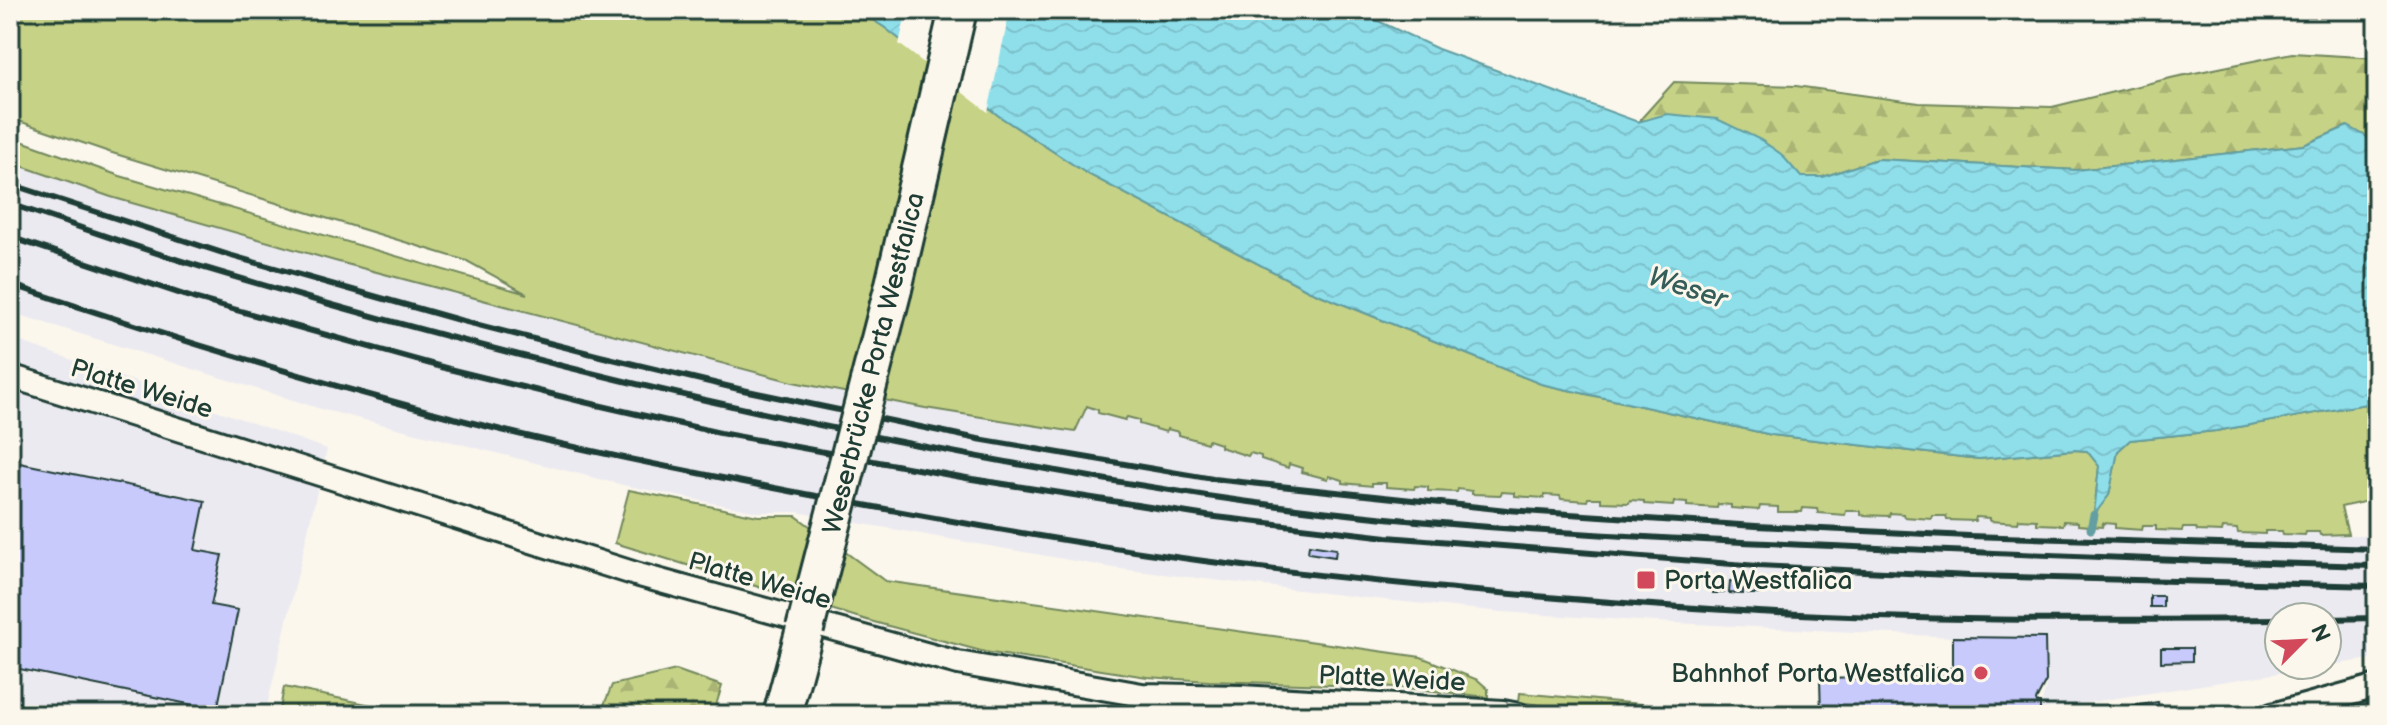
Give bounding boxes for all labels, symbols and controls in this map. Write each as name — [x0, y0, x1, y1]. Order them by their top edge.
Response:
street label: Weserbrücke Porta Westfalica — [817, 189, 932, 537]
water label: Weser — [1644, 260, 1733, 317]
street label: Platte Weide — [67, 353, 217, 426]
street label: Platte Weide — [685, 546, 835, 617]
place label: Porta Westfalica — [1664, 566, 1852, 597]
marker: Porta Westfalica — [1635, 569, 1657, 591]
north arrow — [2263, 601, 2343, 681]
text: N — [2304, 620, 2336, 647]
place label: Bahnhof Porta Westfalica — [1671, 659, 1965, 690]
street label: Platte Weide — [1318, 660, 1466, 699]
marker: Bahnhof Porta Westfalica — [1972, 664, 1990, 682]

